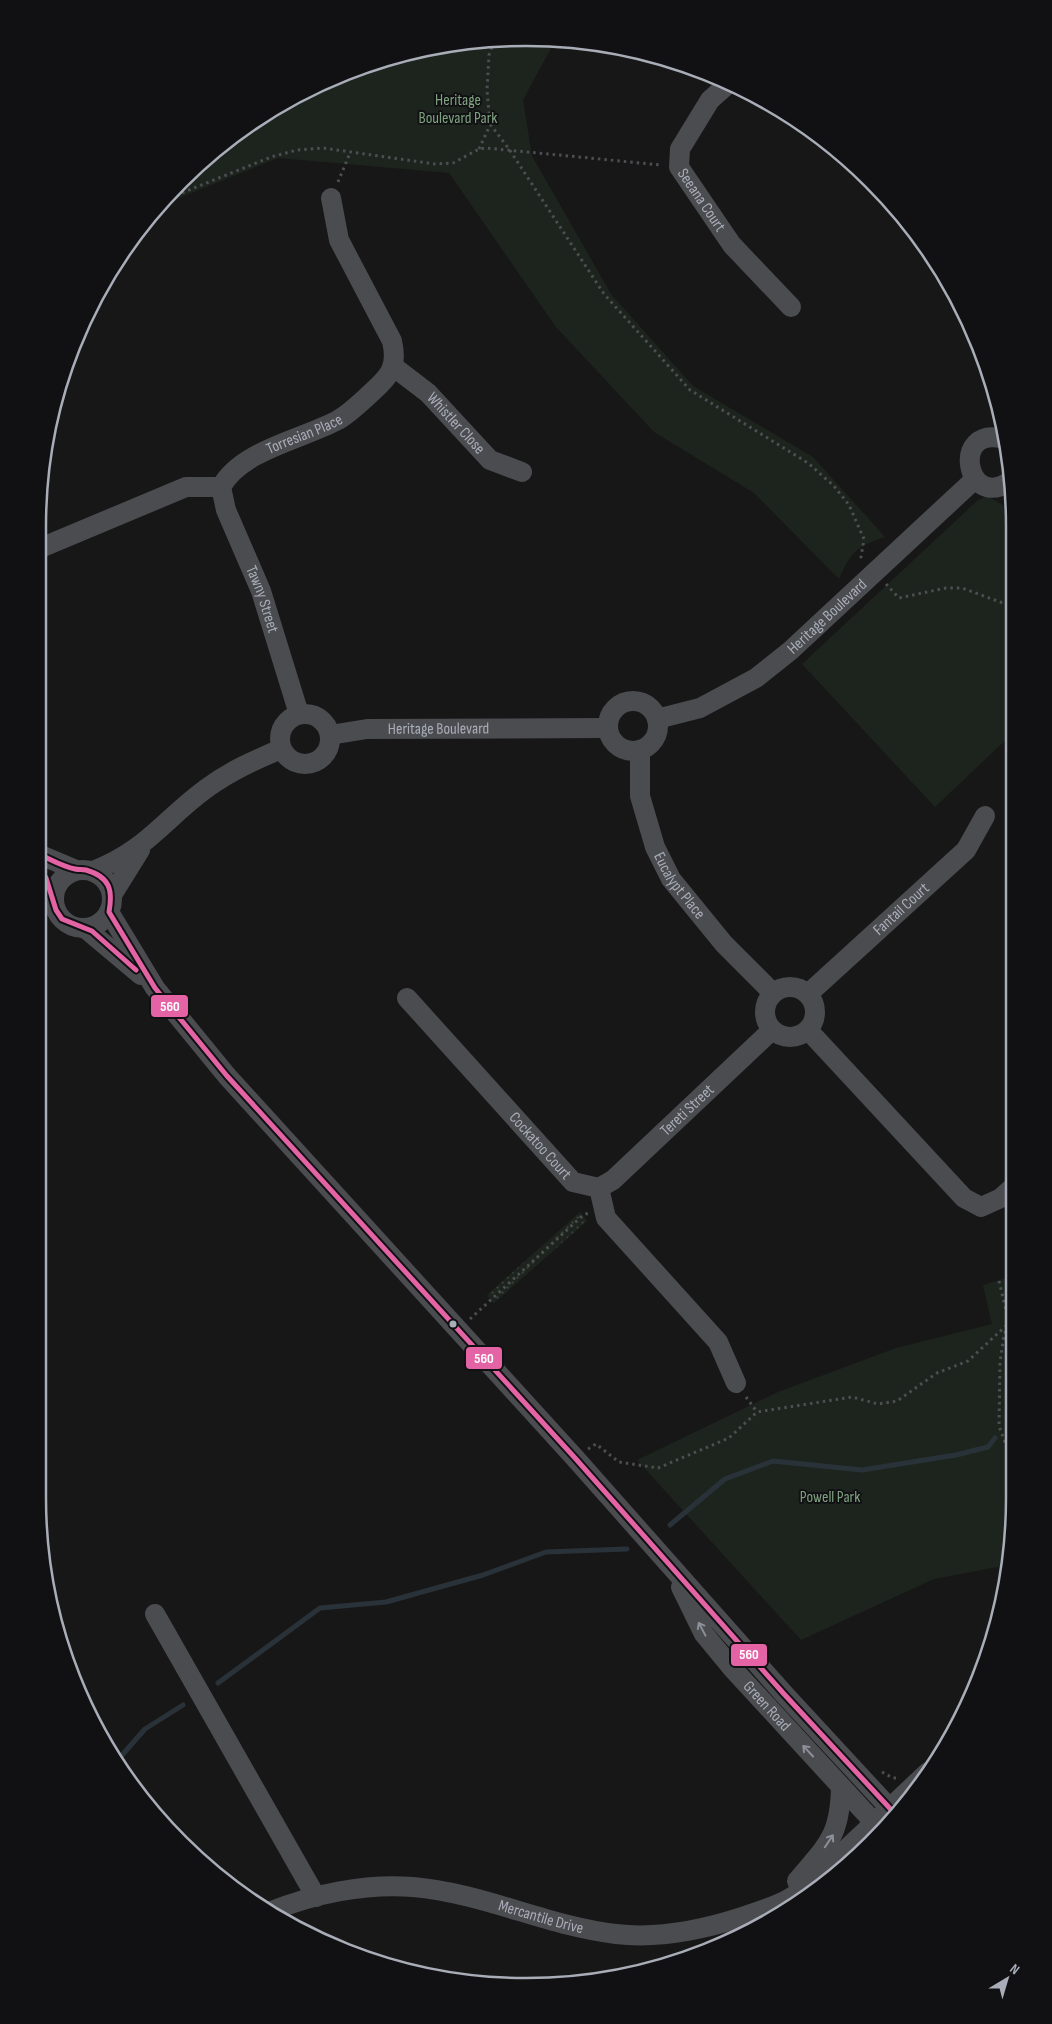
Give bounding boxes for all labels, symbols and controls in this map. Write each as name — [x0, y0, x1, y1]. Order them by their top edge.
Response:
park label: Heritage Boulevard Park — [419, 91, 497, 128]
street label: Seeana Court — [673, 165, 730, 235]
street label: Whistler Close — [423, 389, 489, 458]
street label: Torresian Place — [263, 410, 346, 458]
street label: Tawny Street — [242, 563, 283, 635]
street label: Heritage Boulevard — [784, 575, 871, 658]
street label: Heritage Boulevard — [388, 719, 489, 738]
street label: Eucalypt Place — [650, 849, 709, 923]
street label: Fantail Court — [869, 879, 933, 939]
line badge: 560 — [150, 994, 189, 1018]
text: 560 — [160, 998, 180, 1015]
street label: Tereti Street — [656, 1080, 718, 1140]
street label: Cockatoo Court — [505, 1108, 576, 1183]
unlabelled marker — [448, 1319, 458, 1329]
line badge: 560 — [465, 1346, 503, 1370]
text: 560 — [474, 1350, 494, 1367]
park label: Powell Park — [800, 1488, 860, 1507]
one-way arrow — [696, 1622, 706, 1637]
line badge: 560 — [730, 1643, 768, 1667]
text: 560 — [739, 1646, 759, 1663]
street label: Green Road — [739, 1677, 795, 1735]
one-way arrow — [802, 1745, 814, 1758]
one-way arrow — [824, 1834, 834, 1848]
street label: Mercantile Drive — [496, 1896, 585, 1938]
north arrow — [982, 1954, 1032, 2004]
text: N — [1007, 1960, 1023, 1978]

